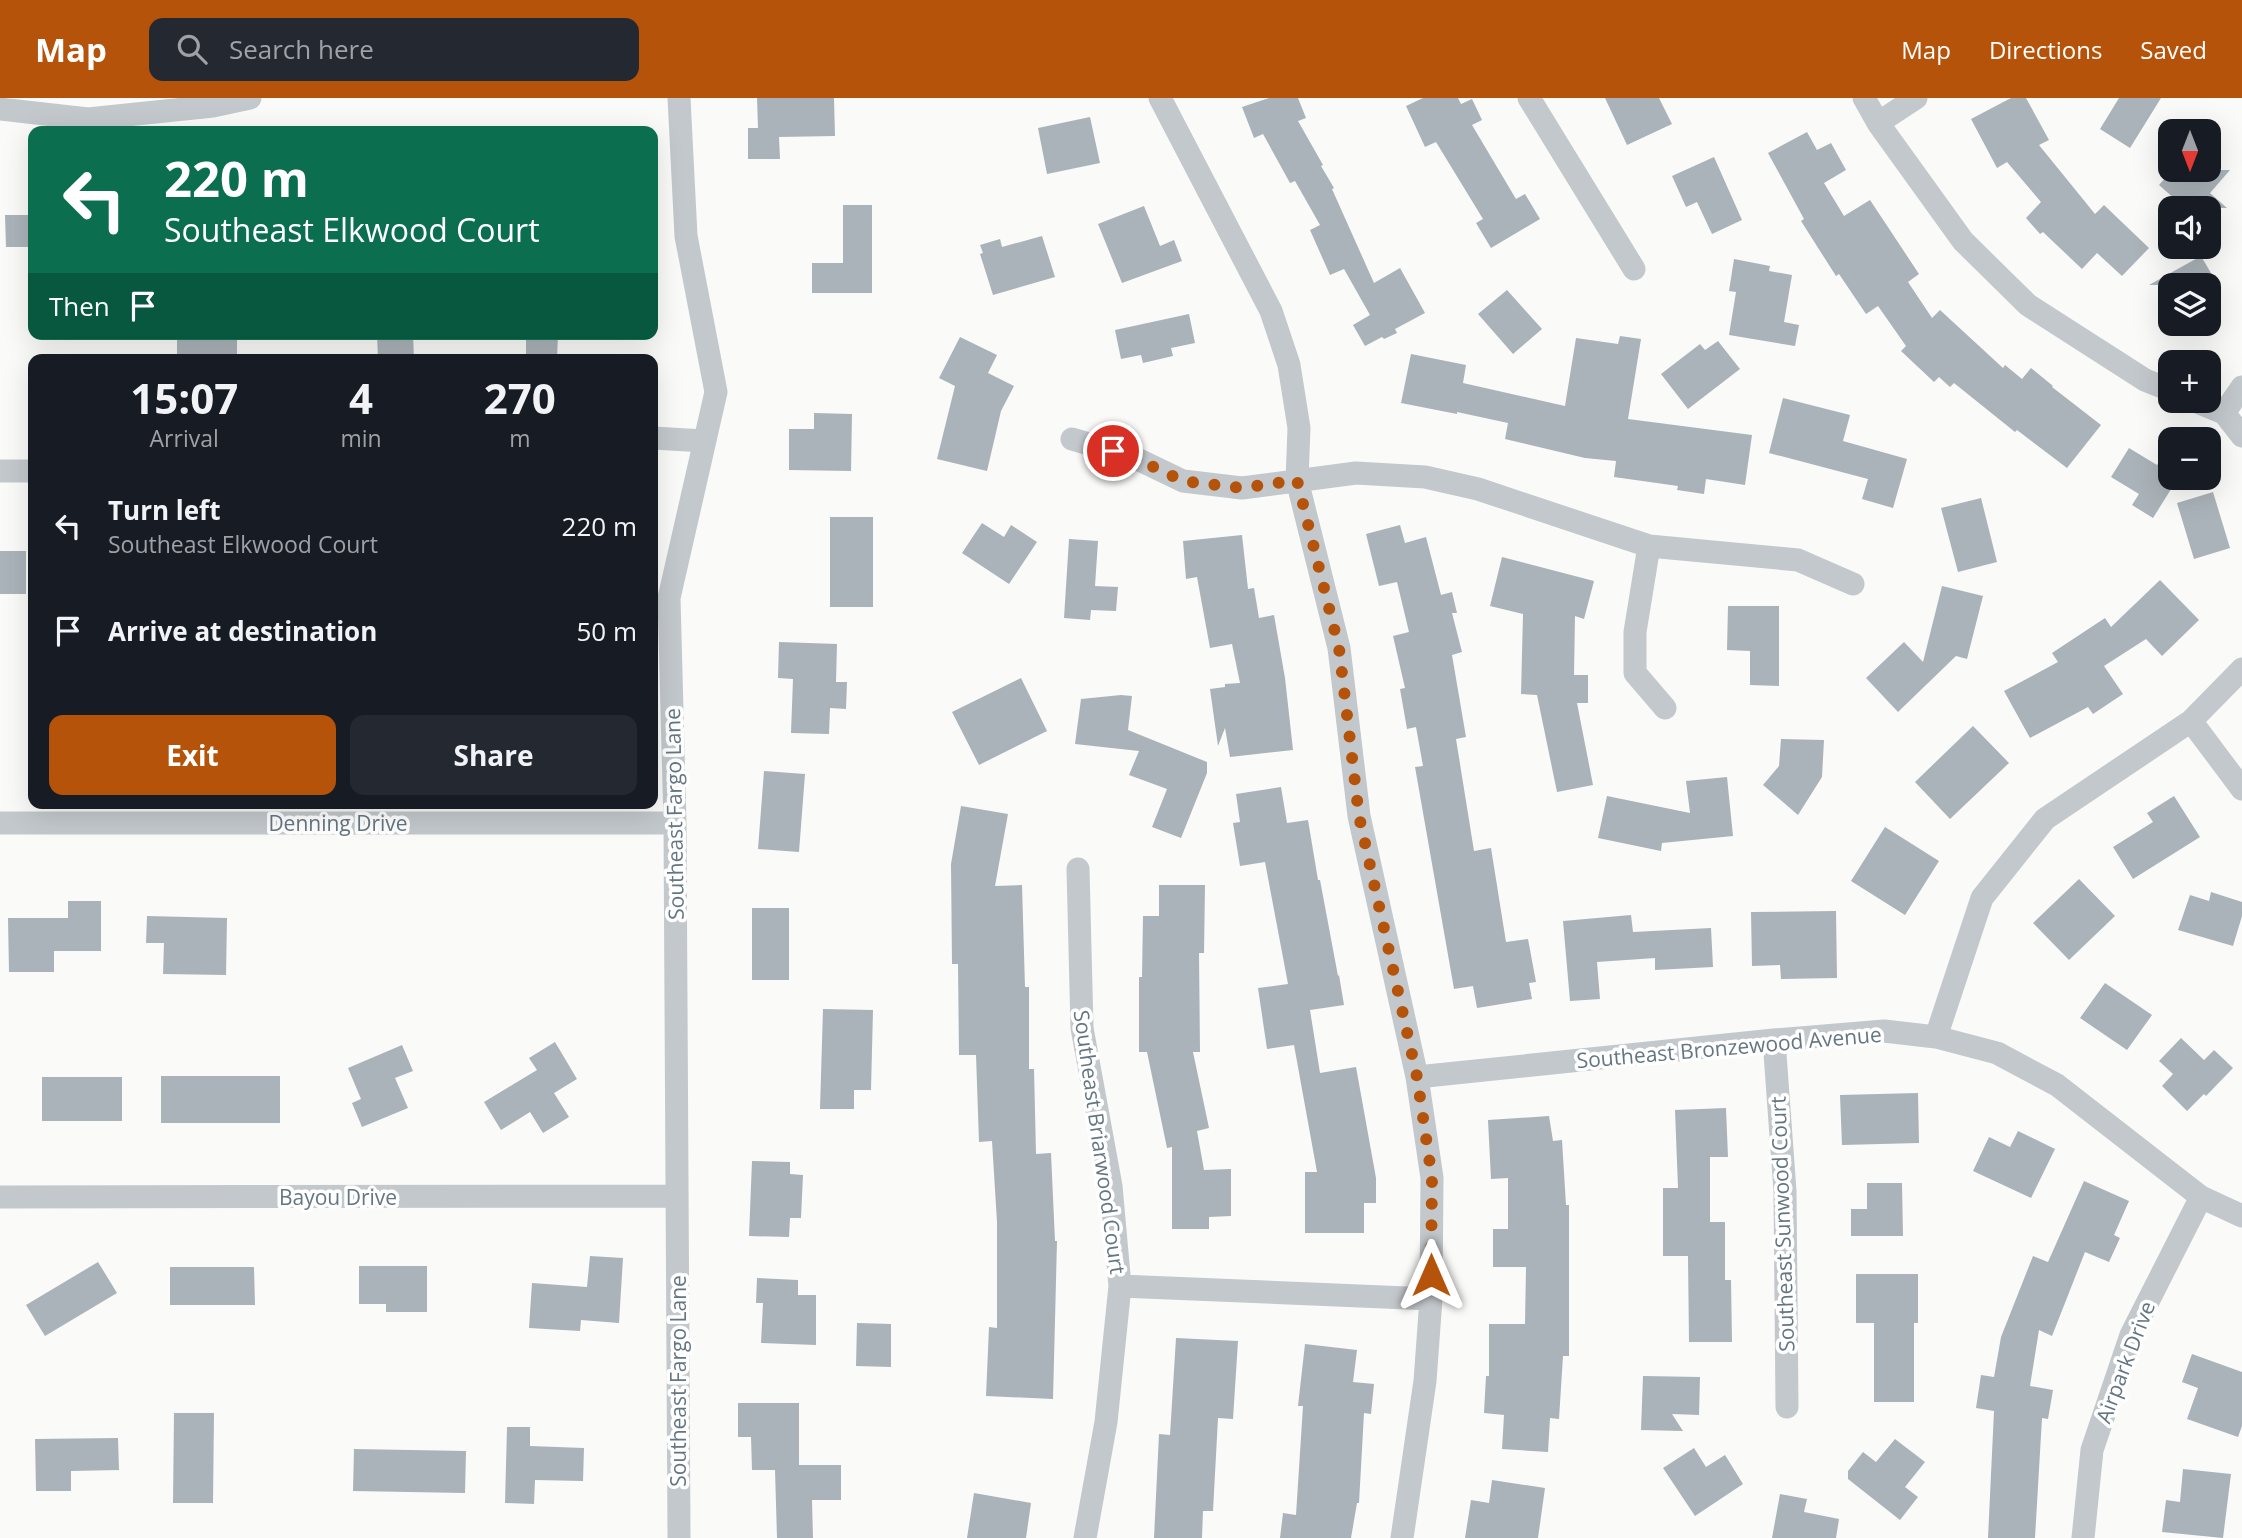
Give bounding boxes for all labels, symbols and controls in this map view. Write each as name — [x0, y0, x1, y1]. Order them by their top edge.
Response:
search box — [149, 18, 639, 81]
text: Map — [35, 27, 107, 72]
icon: search — [173, 30, 211, 68]
text: Search here — [229, 31, 374, 67]
text: Map — [1901, 33, 1951, 66]
text: Directions — [1989, 33, 2102, 66]
text: Saved — [2140, 33, 2207, 66]
north arrow — [2158, 119, 2221, 182]
map controls — [2158, 119, 2221, 490]
text: 220 m — [164, 145, 309, 211]
icon: left — [49, 154, 140, 245]
button: sound — [2158, 196, 2221, 259]
text: Southeast Elkwood Court — [164, 208, 540, 251]
button: layers — [2158, 273, 2221, 336]
icon: arrive — [124, 287, 162, 325]
text: Then — [49, 288, 110, 324]
button: + — [2158, 350, 2221, 413]
text: 15:07 — [130, 369, 238, 426]
text: 4 — [349, 369, 373, 426]
text: 270 — [484, 369, 556, 426]
pin — [1083, 421, 1143, 481]
text: Arrival — [150, 422, 219, 454]
text: min — [340, 422, 382, 454]
text: m — [509, 422, 530, 454]
button: − — [2158, 427, 2221, 490]
icon: arrive — [1094, 432, 1132, 470]
text: Turn left — [108, 492, 220, 528]
icon: left — [49, 507, 87, 545]
text: 220 m — [562, 508, 637, 544]
text: Southeast Elkwood Court — [108, 528, 378, 560]
icon: arrive — [49, 612, 87, 650]
text: Arrive at destination — [108, 613, 377, 649]
text: 50 m — [576, 613, 637, 649]
street label: Southeast Fargo Lane — [658, 708, 690, 920]
button: Exit — [49, 715, 336, 795]
button: Share — [350, 715, 637, 795]
street label: Denning Drive — [268, 809, 408, 837]
street label: Southeast Briarwood Court — [1068, 1008, 1132, 1276]
street label: Southeast Bronzewood Avenue — [1575, 1020, 1883, 1074]
street label: Southeast Sunwood Court — [1764, 1096, 1800, 1352]
street label: Bayou Drive — [279, 1183, 397, 1211]
position arrow — [1394, 1238, 1468, 1312]
street label: Southeast Fargo Lane — [664, 1275, 692, 1487]
street label: Airpark Drive — [2089, 1297, 2161, 1427]

